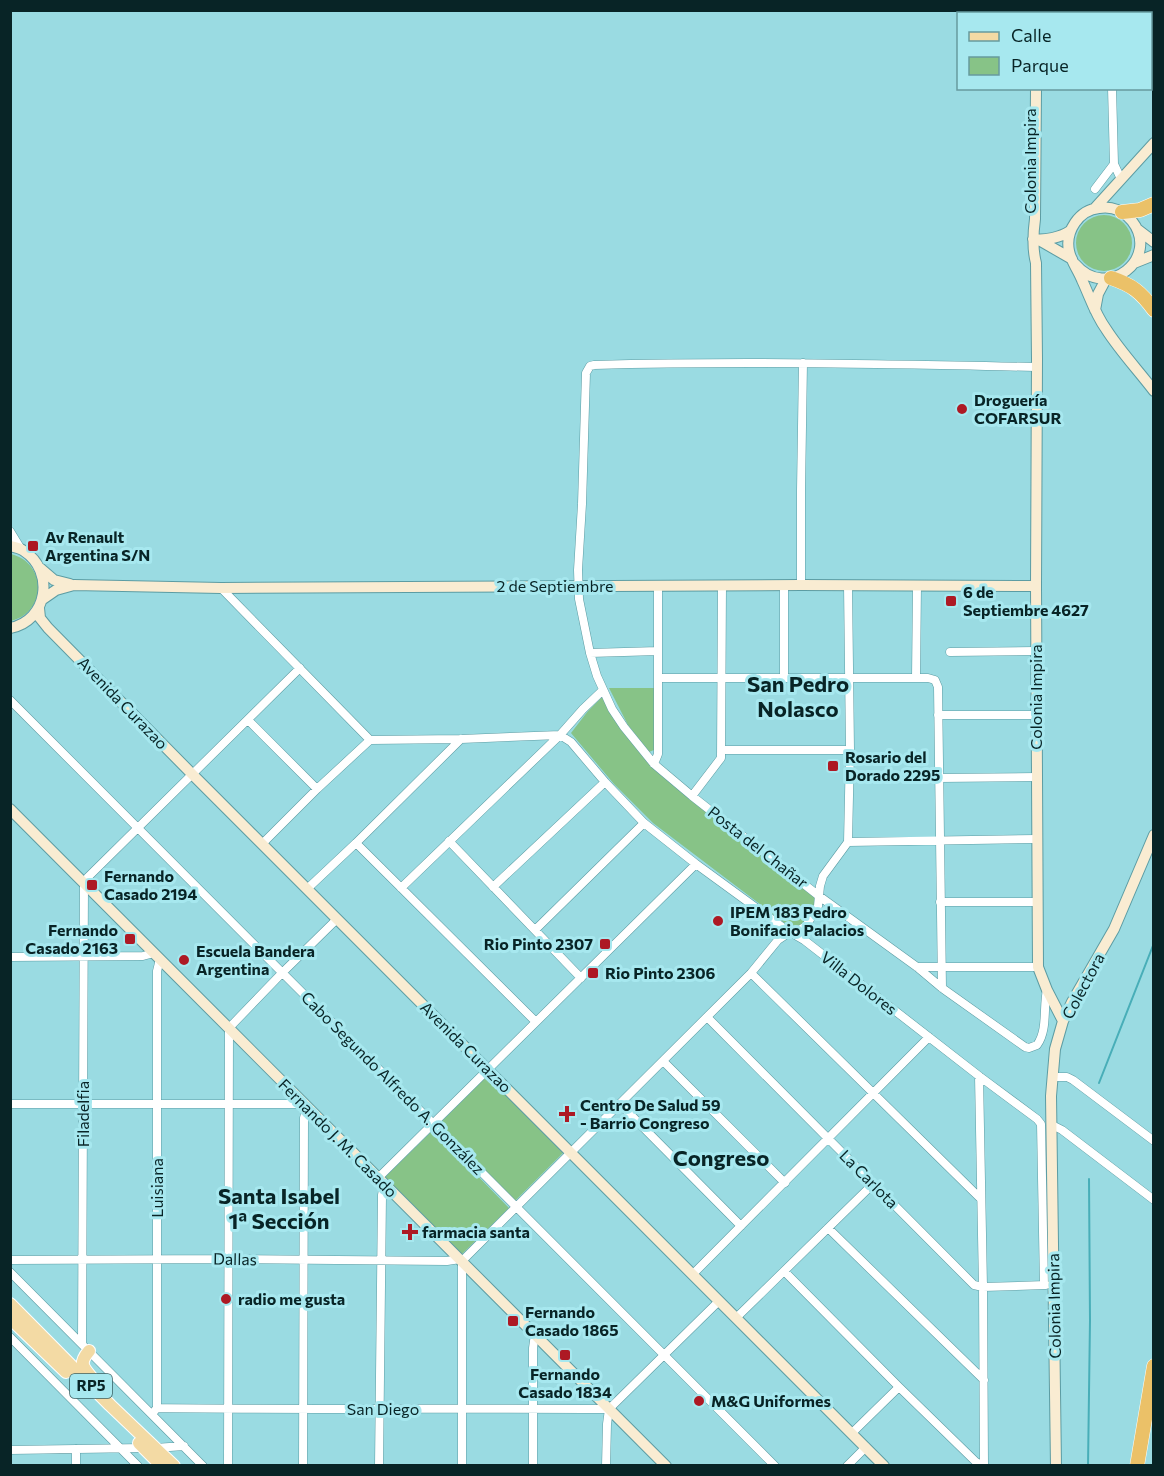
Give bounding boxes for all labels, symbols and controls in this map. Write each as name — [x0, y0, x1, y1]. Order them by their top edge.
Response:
legend — [957, 12, 1152, 90]
text: Calle — [1011, 24, 1051, 46]
text: Parque — [1011, 54, 1069, 76]
street label: Colonia Impira — [1020, 108, 1039, 214]
place label: Droguería COFARSUR — [974, 390, 1061, 427]
marker: Droguería COFARSUR — [955, 402, 969, 416]
place label: Av Renault Argentina S/N — [45, 527, 150, 564]
marker: Av Renault Argentina S/N — [26, 539, 40, 553]
street label: 2 de Septiembre — [497, 576, 613, 595]
place label: 6 de Septiembre 4627 — [963, 582, 1089, 619]
marker: 6 de Septiembre 4627 — [944, 594, 958, 608]
street label: Colonia Impira — [1026, 644, 1045, 750]
street label: Avenida Curazao — [74, 652, 172, 753]
district label: San Pedro Nolasco — [747, 670, 849, 722]
place label: Rosario del Dorado 2295 — [845, 747, 940, 784]
marker: Rosario del Dorado 2295 — [826, 759, 840, 773]
street label: Posta del Chañar — [705, 802, 813, 892]
place label: Fernando Casado 2194 — [104, 866, 197, 903]
marker: Fernando Casado 2194 — [85, 878, 99, 892]
place label: IPEM 183 Pedro Bonifacio Palacios — [730, 902, 864, 939]
marker: IPEM 183 Pedro Bonifacio Palacios — [711, 914, 725, 928]
place label: Fernando Casado 2163 — [25, 920, 118, 957]
marker: Fernando Casado 2163 — [123, 932, 137, 946]
place label: Rio Pinto 2307 — [484, 934, 593, 953]
marker: Rio Pinto 2307 — [598, 937, 612, 951]
place label: Escuela Bandera Argentina — [196, 941, 315, 978]
street label: Villa Dolores — [817, 947, 901, 1018]
street label: Colectora — [1057, 950, 1108, 1022]
marker: Escuela Bandera Argentina — [177, 953, 191, 967]
place label: Rio Pinto 2306 — [605, 963, 716, 982]
marker: Rio Pinto 2306 — [586, 966, 600, 980]
street label: Cabo Segundo Alfredo A. González — [298, 987, 489, 1178]
street label: Avenida Curazao — [417, 997, 516, 1096]
street label: Fernando J. M. Casado — [275, 1074, 402, 1201]
street label: Filadelfia — [73, 1081, 92, 1147]
place label: Centro De Salud 59 - Barrio Congreso — [580, 1095, 721, 1132]
marker: Centro De Salud 59 - Barrio Congreso — [558, 1105, 576, 1123]
district label: Congreso — [673, 1144, 769, 1171]
street label: La Carlota — [836, 1146, 902, 1212]
street label: Luisiana — [147, 1158, 166, 1218]
district label: Santa Isabel 1ª Sección — [218, 1182, 340, 1234]
place label: farmacia santa — [422, 1222, 530, 1241]
marker: farmacia santa — [403, 1225, 417, 1239]
street label: Dallas — [213, 1249, 257, 1268]
street label: Colonia Impira — [1043, 1253, 1064, 1359]
place label: radio me gusta — [238, 1289, 345, 1308]
marker: radio me gusta — [219, 1292, 233, 1306]
place label: Fernando Casado 1865 — [525, 1302, 619, 1339]
marker: Fernando Casado 1865 — [506, 1314, 520, 1328]
marker: Fernando Casado 1834 — [558, 1348, 572, 1362]
place label: Fernando Casado 1834 — [518, 1364, 612, 1401]
road number: RP5 — [70, 1374, 112, 1398]
place label: M&G Uniformes — [711, 1391, 831, 1410]
marker: M&G Uniformes — [692, 1394, 706, 1408]
street label: San Diego — [347, 1399, 419, 1418]

